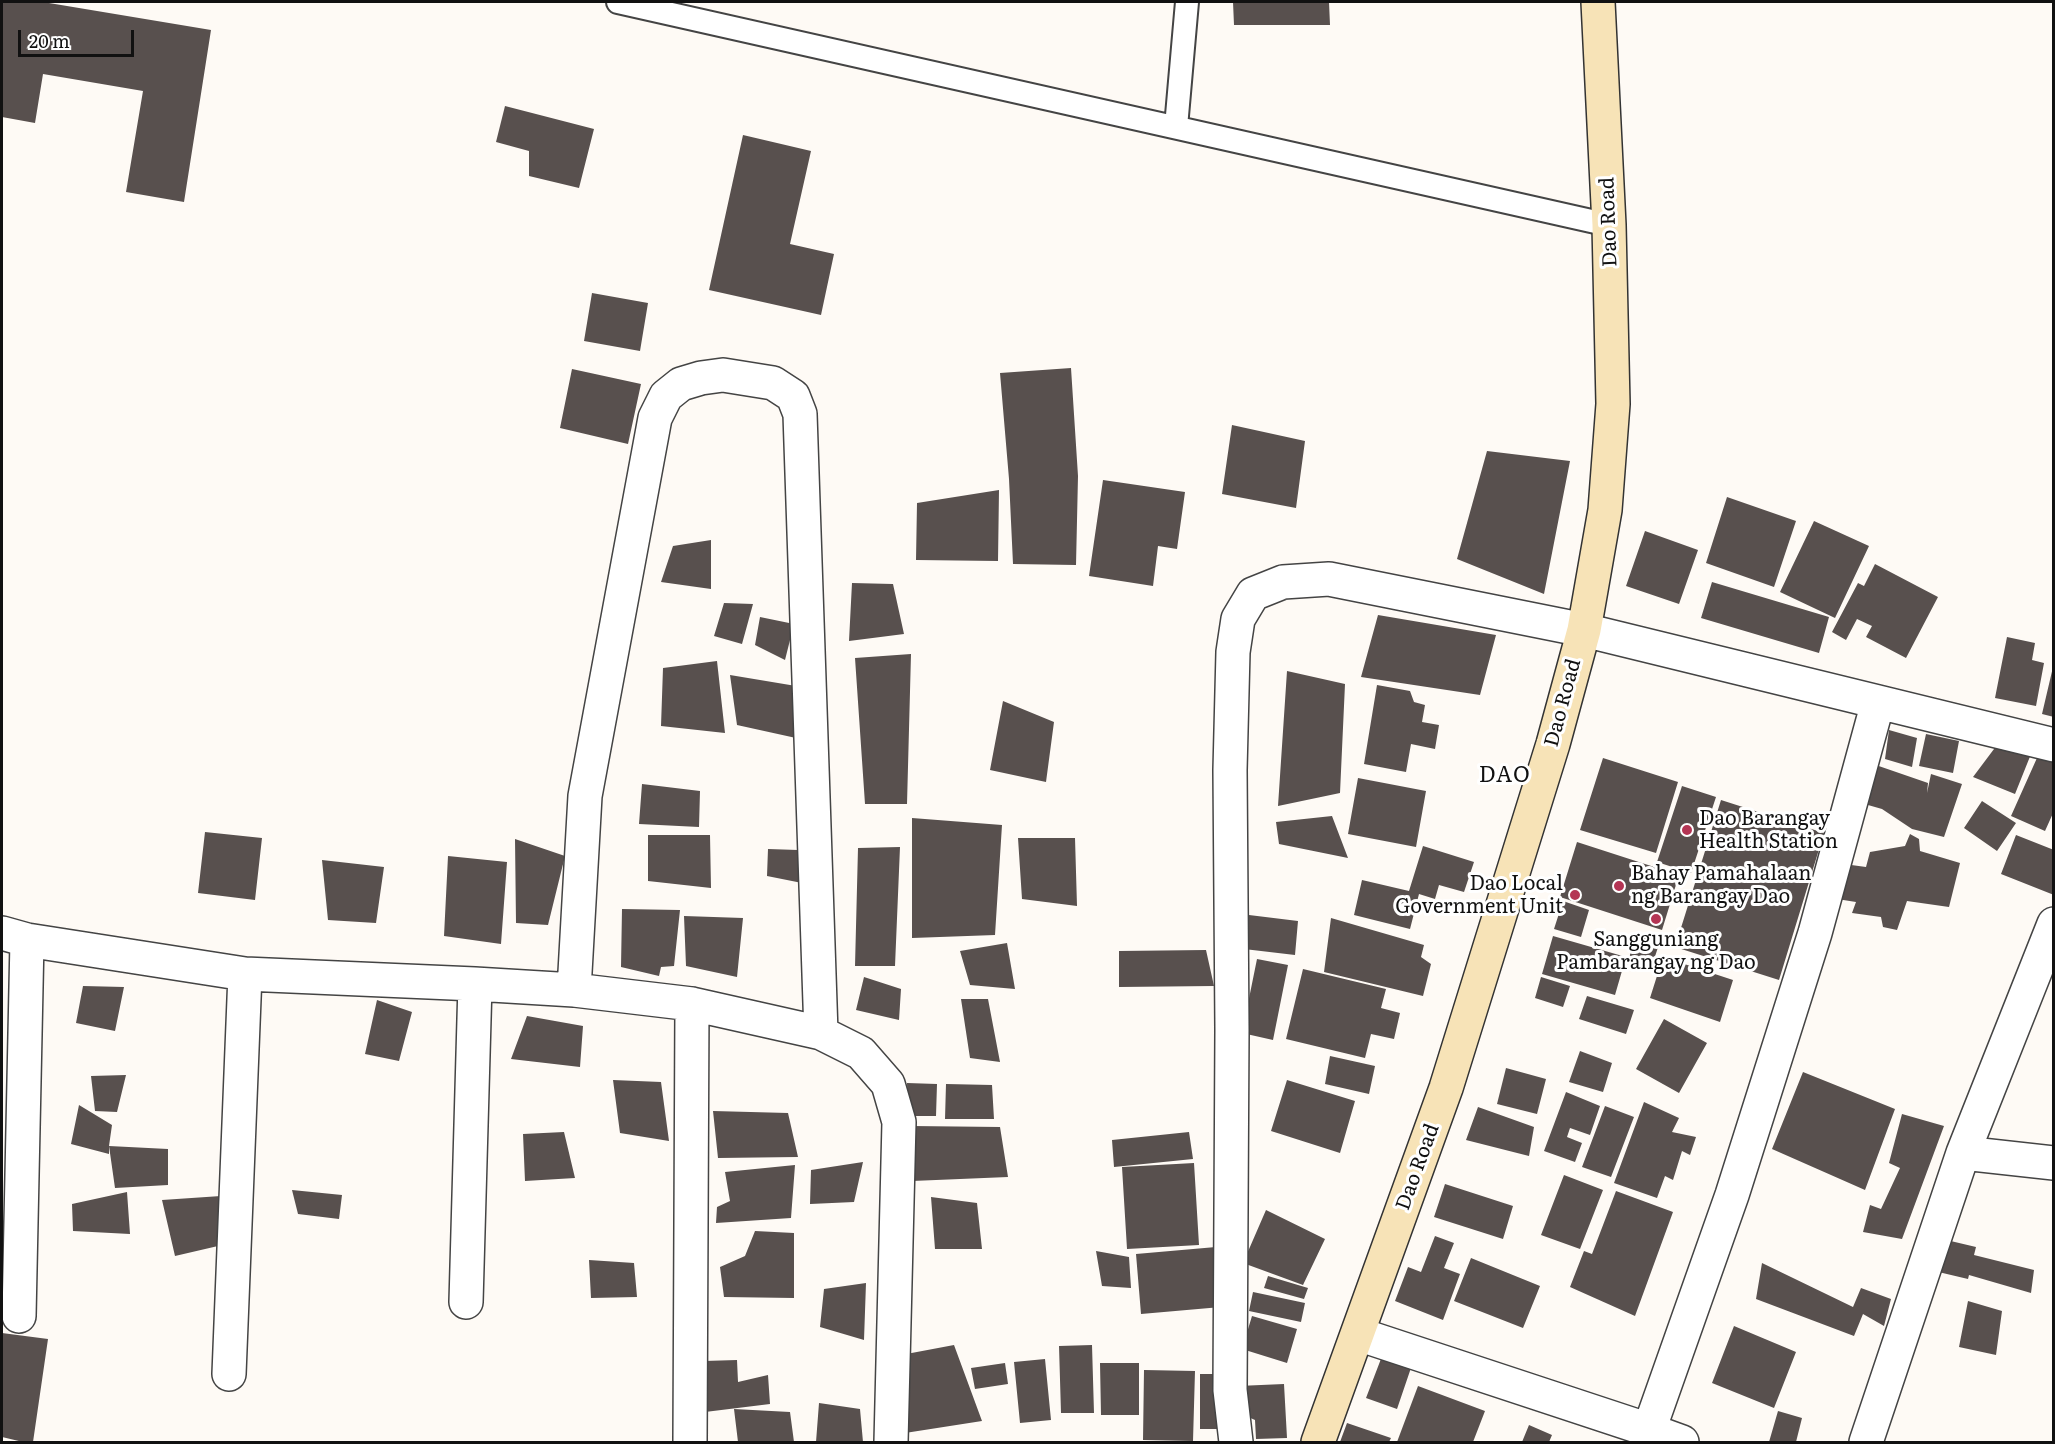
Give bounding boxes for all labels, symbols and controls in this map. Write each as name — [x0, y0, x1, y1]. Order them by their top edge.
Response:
scale bar — [21, 18, 136, 56]
text: 20 m — [29, 27, 70, 54]
street label: Dao Road — [1595, 177, 1623, 267]
street label: Dao Road — [1540, 656, 1586, 750]
district label: DAO — [1479, 763, 1531, 789]
place label: Dao Barangay Health Station — [1699, 807, 1838, 854]
marker: Dao Barangay Health Station — [1680, 823, 1694, 837]
place label: Bahay Pamahalaan ng Barangay Dao — [1631, 862, 1812, 909]
place label: Dao Local Government Unit — [1395, 872, 1563, 919]
marker: Bahay Pamahalaan ng Barangay Dao — [1612, 879, 1626, 893]
marker: Dao Local Government Unit — [1568, 888, 1582, 902]
marker: Sangguniang Pambarangay ng Dao — [1649, 912, 1663, 926]
place label: Sangguniang Pambarangay ng Dao — [1556, 928, 1756, 975]
street label: Dao Road — [1391, 1121, 1445, 1213]

